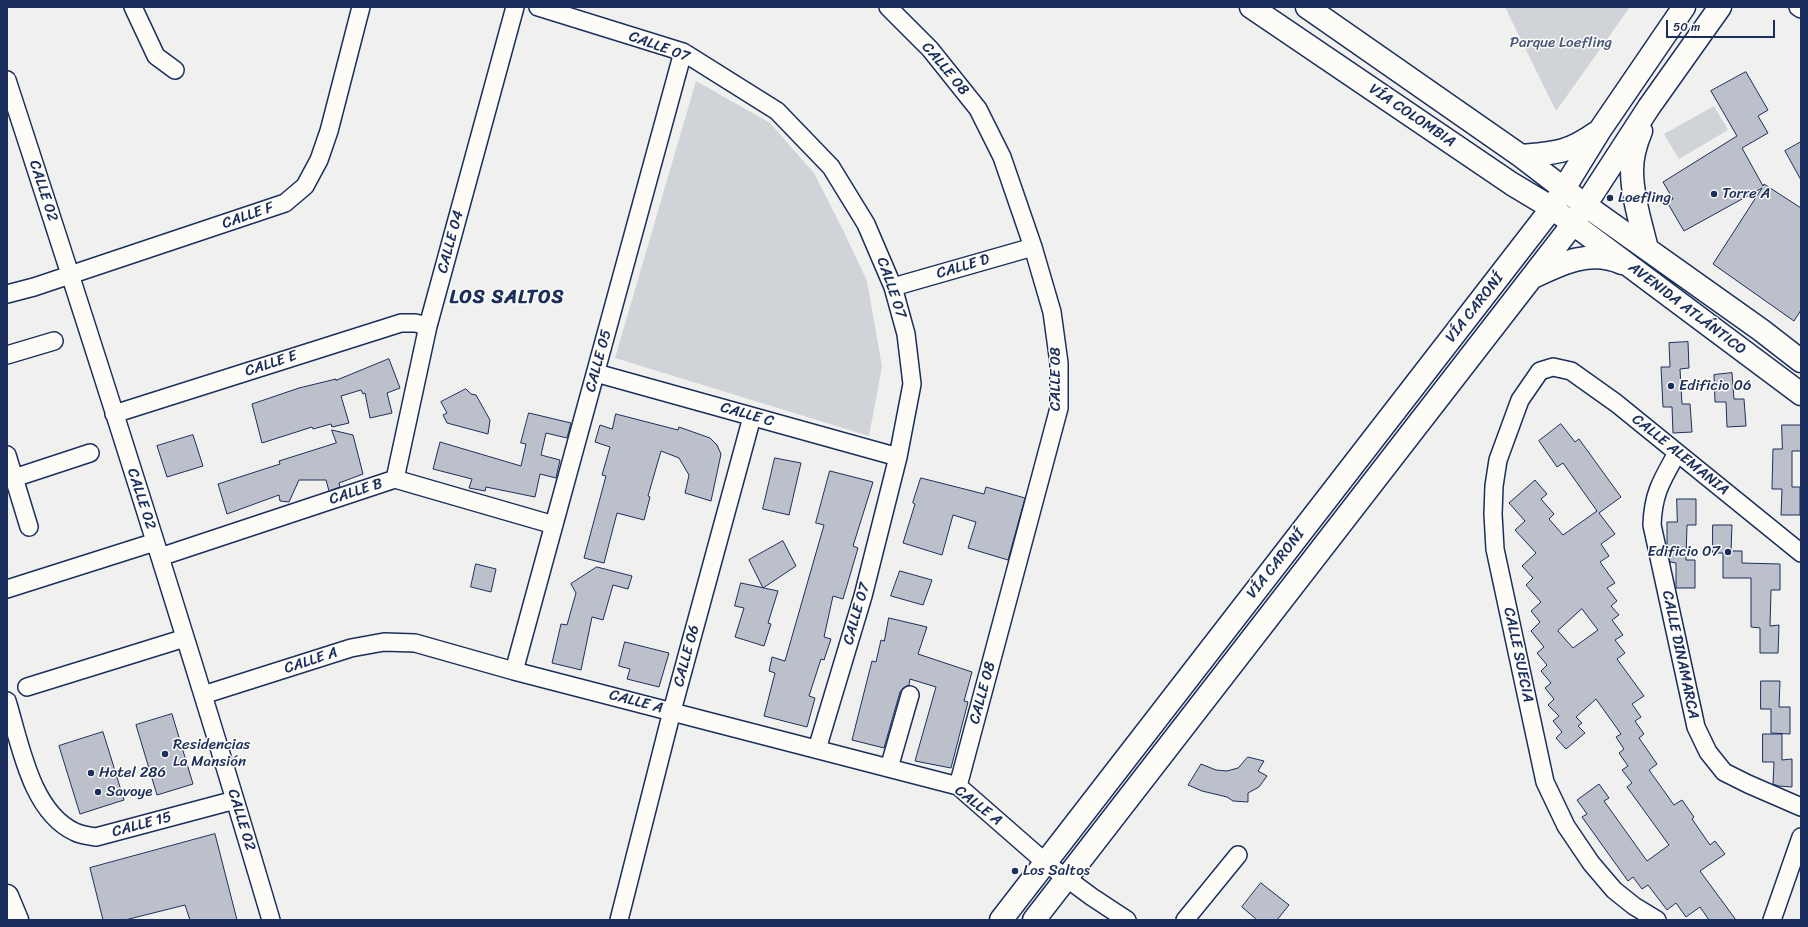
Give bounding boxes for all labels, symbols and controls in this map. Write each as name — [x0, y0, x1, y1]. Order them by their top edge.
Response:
scale bar — [1668, 12, 1777, 38]
text: 50 m — [1673, 16, 1700, 38]
street label: CALLE 07 — [626, 28, 692, 66]
park label: Parque Loefling — [1510, 34, 1612, 52]
street label: CALLE 08 — [918, 39, 972, 99]
street label: VÍA COLOMBIA — [1365, 80, 1459, 152]
street label: CALLE 02 — [25, 158, 61, 224]
place label: Torre A — [1722, 185, 1770, 203]
place label: Loefling — [1618, 189, 1671, 207]
marker: Torre A — [1709, 189, 1719, 199]
marker: Loefling — [1605, 193, 1615, 203]
street label: CALLE F — [220, 199, 276, 233]
street label: CALLE 04 — [434, 209, 468, 275]
street label: CALLE D — [934, 251, 992, 283]
street label: CALLE 07 — [872, 255, 910, 321]
street label: AVENIDA ATLÁNTICO — [1625, 259, 1749, 359]
street label: VÍA CARONÍ — [1442, 270, 1508, 346]
district label: LOS SALTOS — [450, 287, 564, 309]
street label: CALLE 05 — [582, 328, 616, 394]
street label: CALLE E — [243, 347, 299, 381]
street label: CALLE 08 — [1047, 347, 1065, 411]
place label: Edificio 06 — [1679, 377, 1751, 395]
marker: Edificio 06 — [1666, 381, 1676, 391]
street label: CALLE C — [718, 399, 776, 431]
street label: CALLE ALEMANIA — [1628, 411, 1732, 499]
street label: CALLE 02 — [123, 466, 159, 532]
street label: CALLE B — [327, 475, 385, 509]
street label: VÍA CARONÍ — [1243, 526, 1309, 602]
place label: Edificio 07 — [1648, 543, 1720, 561]
marker: Edificio 07 — [1723, 547, 1733, 557]
street label: CALLE 07 — [840, 581, 874, 647]
street label: CALLE DINAMARCA — [1658, 589, 1702, 721]
street label: CALLE SUECIA — [1499, 606, 1537, 704]
street label: CALLE 06 — [670, 623, 704, 689]
street label: CALLE A — [282, 644, 340, 678]
street label: CALLE 08 — [966, 660, 1000, 726]
street label: CALLE A — [607, 686, 665, 718]
place label: Residencias La Mansión — [173, 736, 250, 771]
marker: Residencias La Mansión — [160, 749, 170, 759]
place label: Hotel 286 — [99, 764, 166, 782]
marker: Hotel 286 — [86, 768, 96, 778]
street label: CALLE A — [951, 782, 1005, 830]
place label: Savoye — [106, 783, 153, 801]
marker: Savoye — [93, 787, 103, 797]
street label: CALLE 02 — [223, 787, 259, 853]
street label: CALLE 15 — [110, 808, 174, 842]
place label: Los Saltos — [1023, 862, 1090, 880]
marker: Los Saltos — [1010, 866, 1020, 876]

